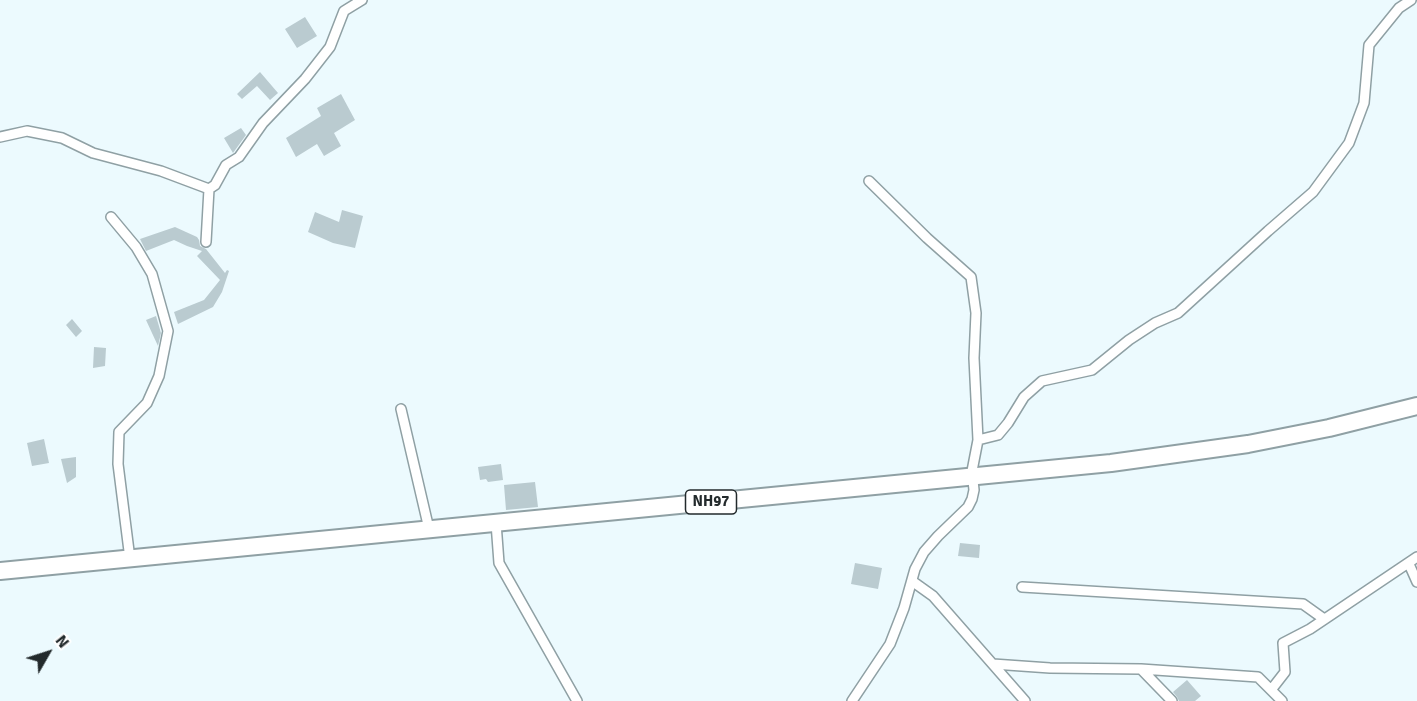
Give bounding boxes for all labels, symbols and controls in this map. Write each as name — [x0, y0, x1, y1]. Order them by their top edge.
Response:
road number: NH97 — [686, 490, 736, 514]
north arrow — [18, 623, 78, 683]
text: N — [51, 631, 73, 652]

